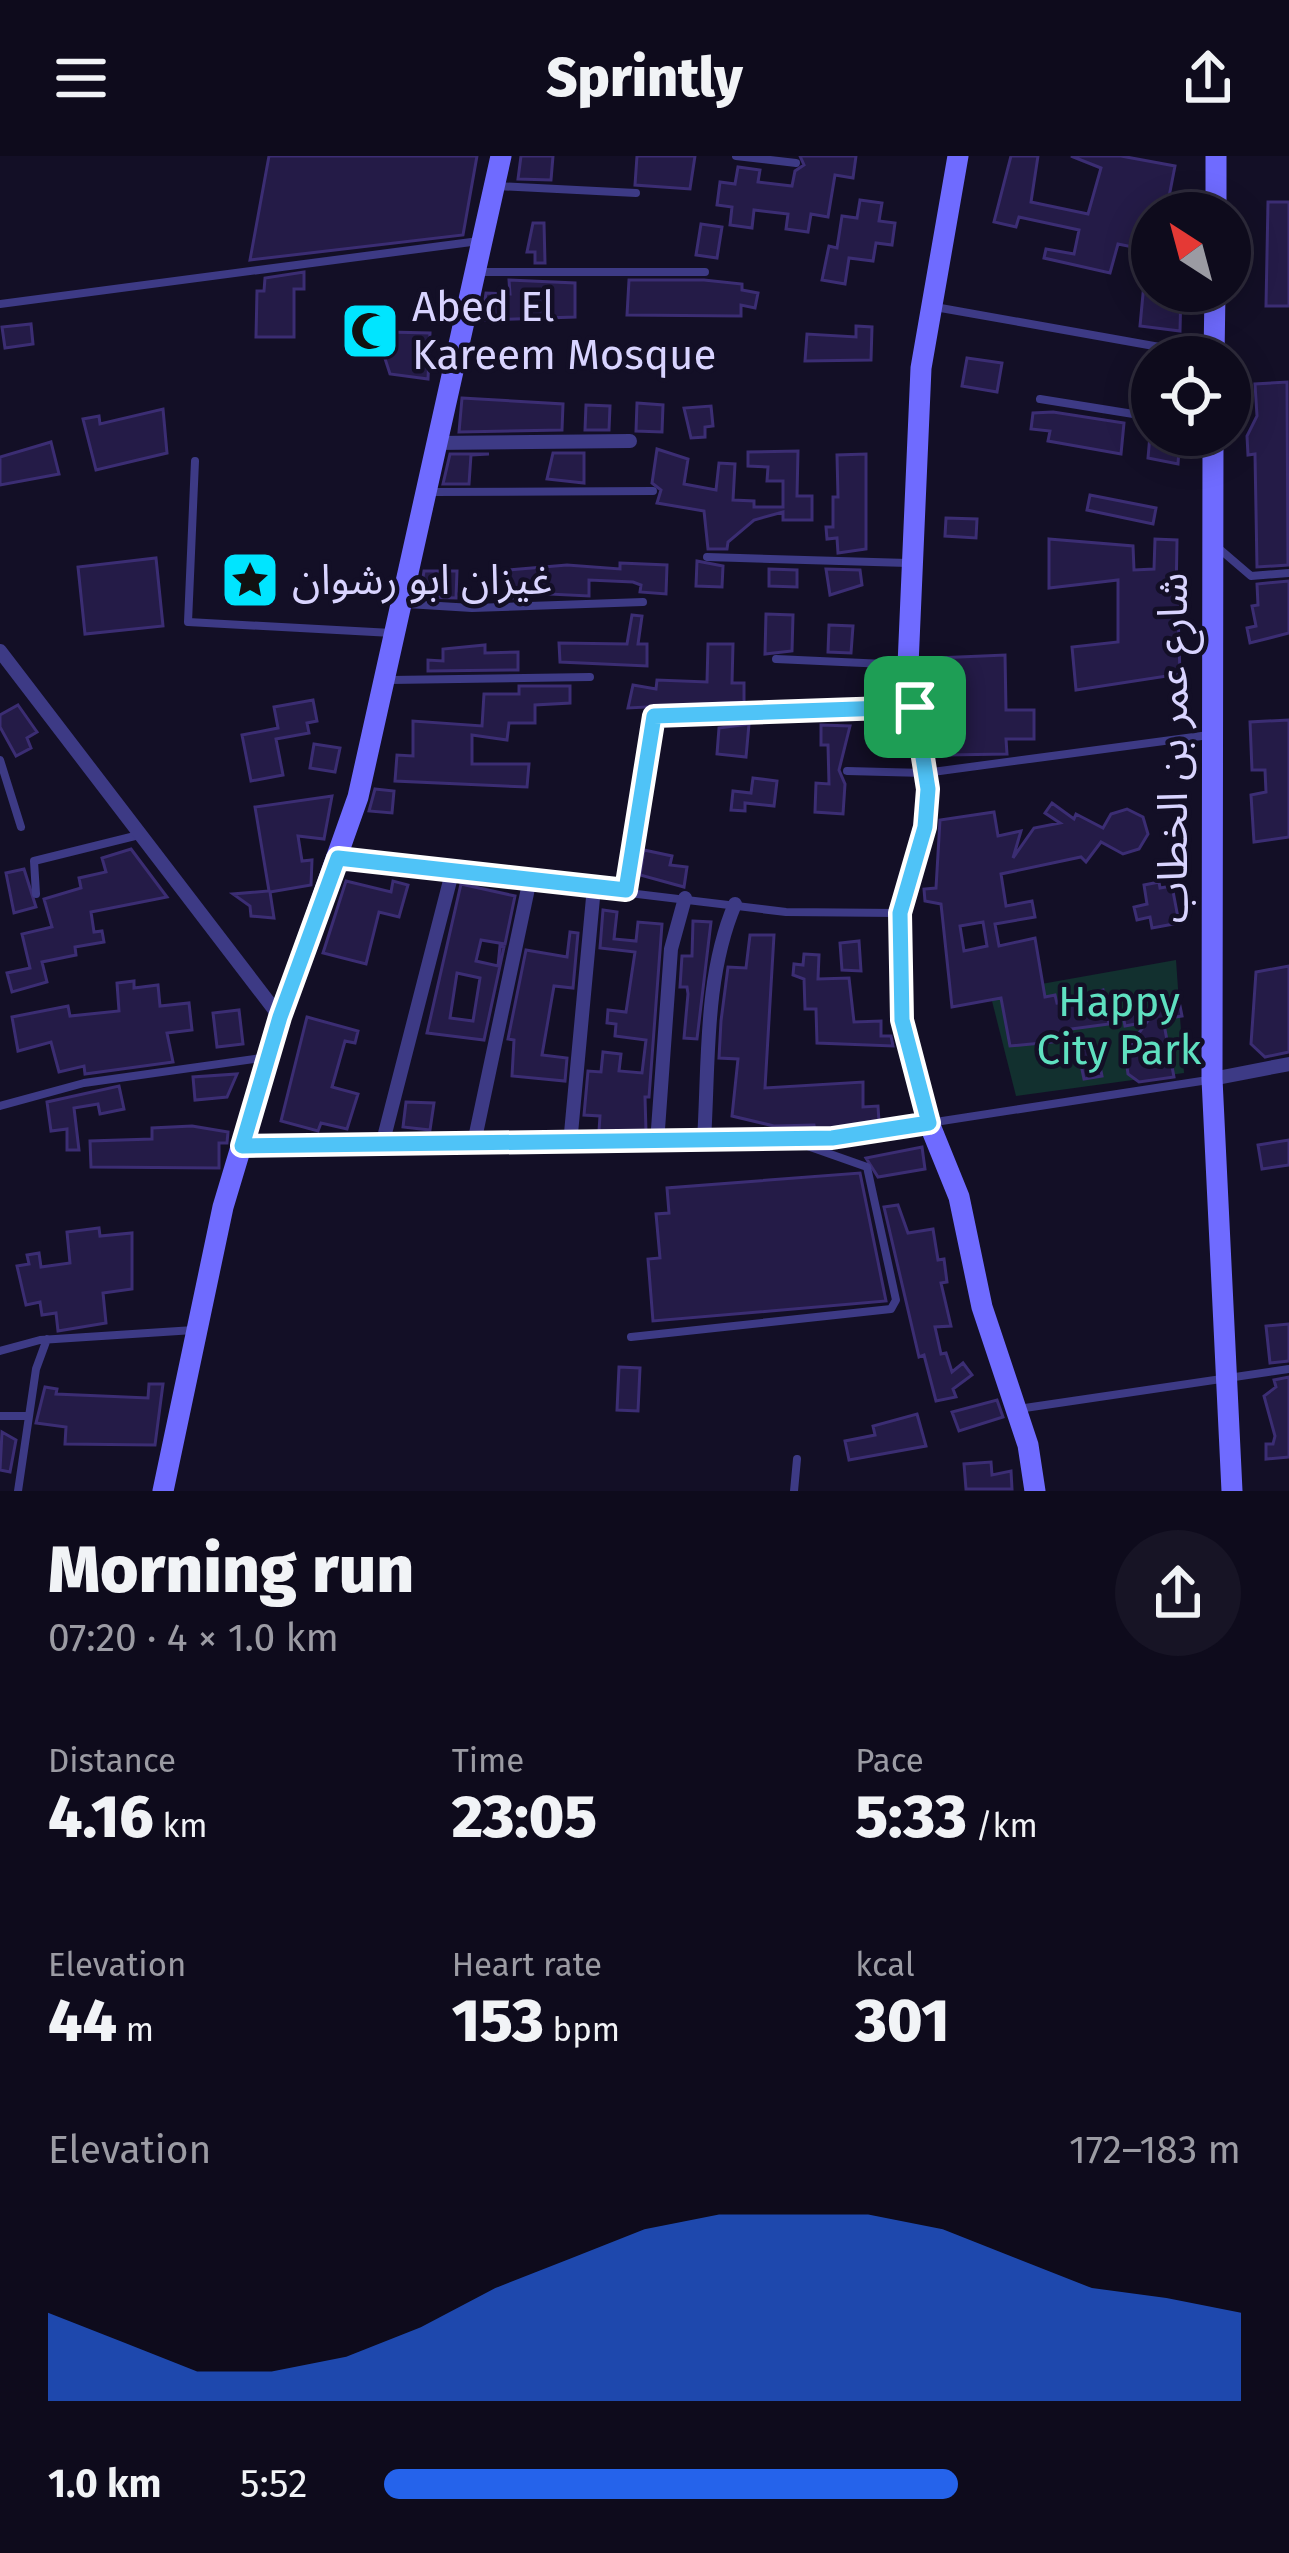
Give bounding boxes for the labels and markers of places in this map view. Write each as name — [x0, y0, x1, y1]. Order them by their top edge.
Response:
place label: Abed El Kareem Mosque — [412, 282, 716, 380]
mosque icon: Abed El Kareem Mosque — [339, 300, 401, 362]
place icon: غيزان ابو رشوان — [219, 549, 281, 611]
place label: غيزان ابو رشوان — [292, 555, 552, 605]
pin — [864, 656, 966, 758]

